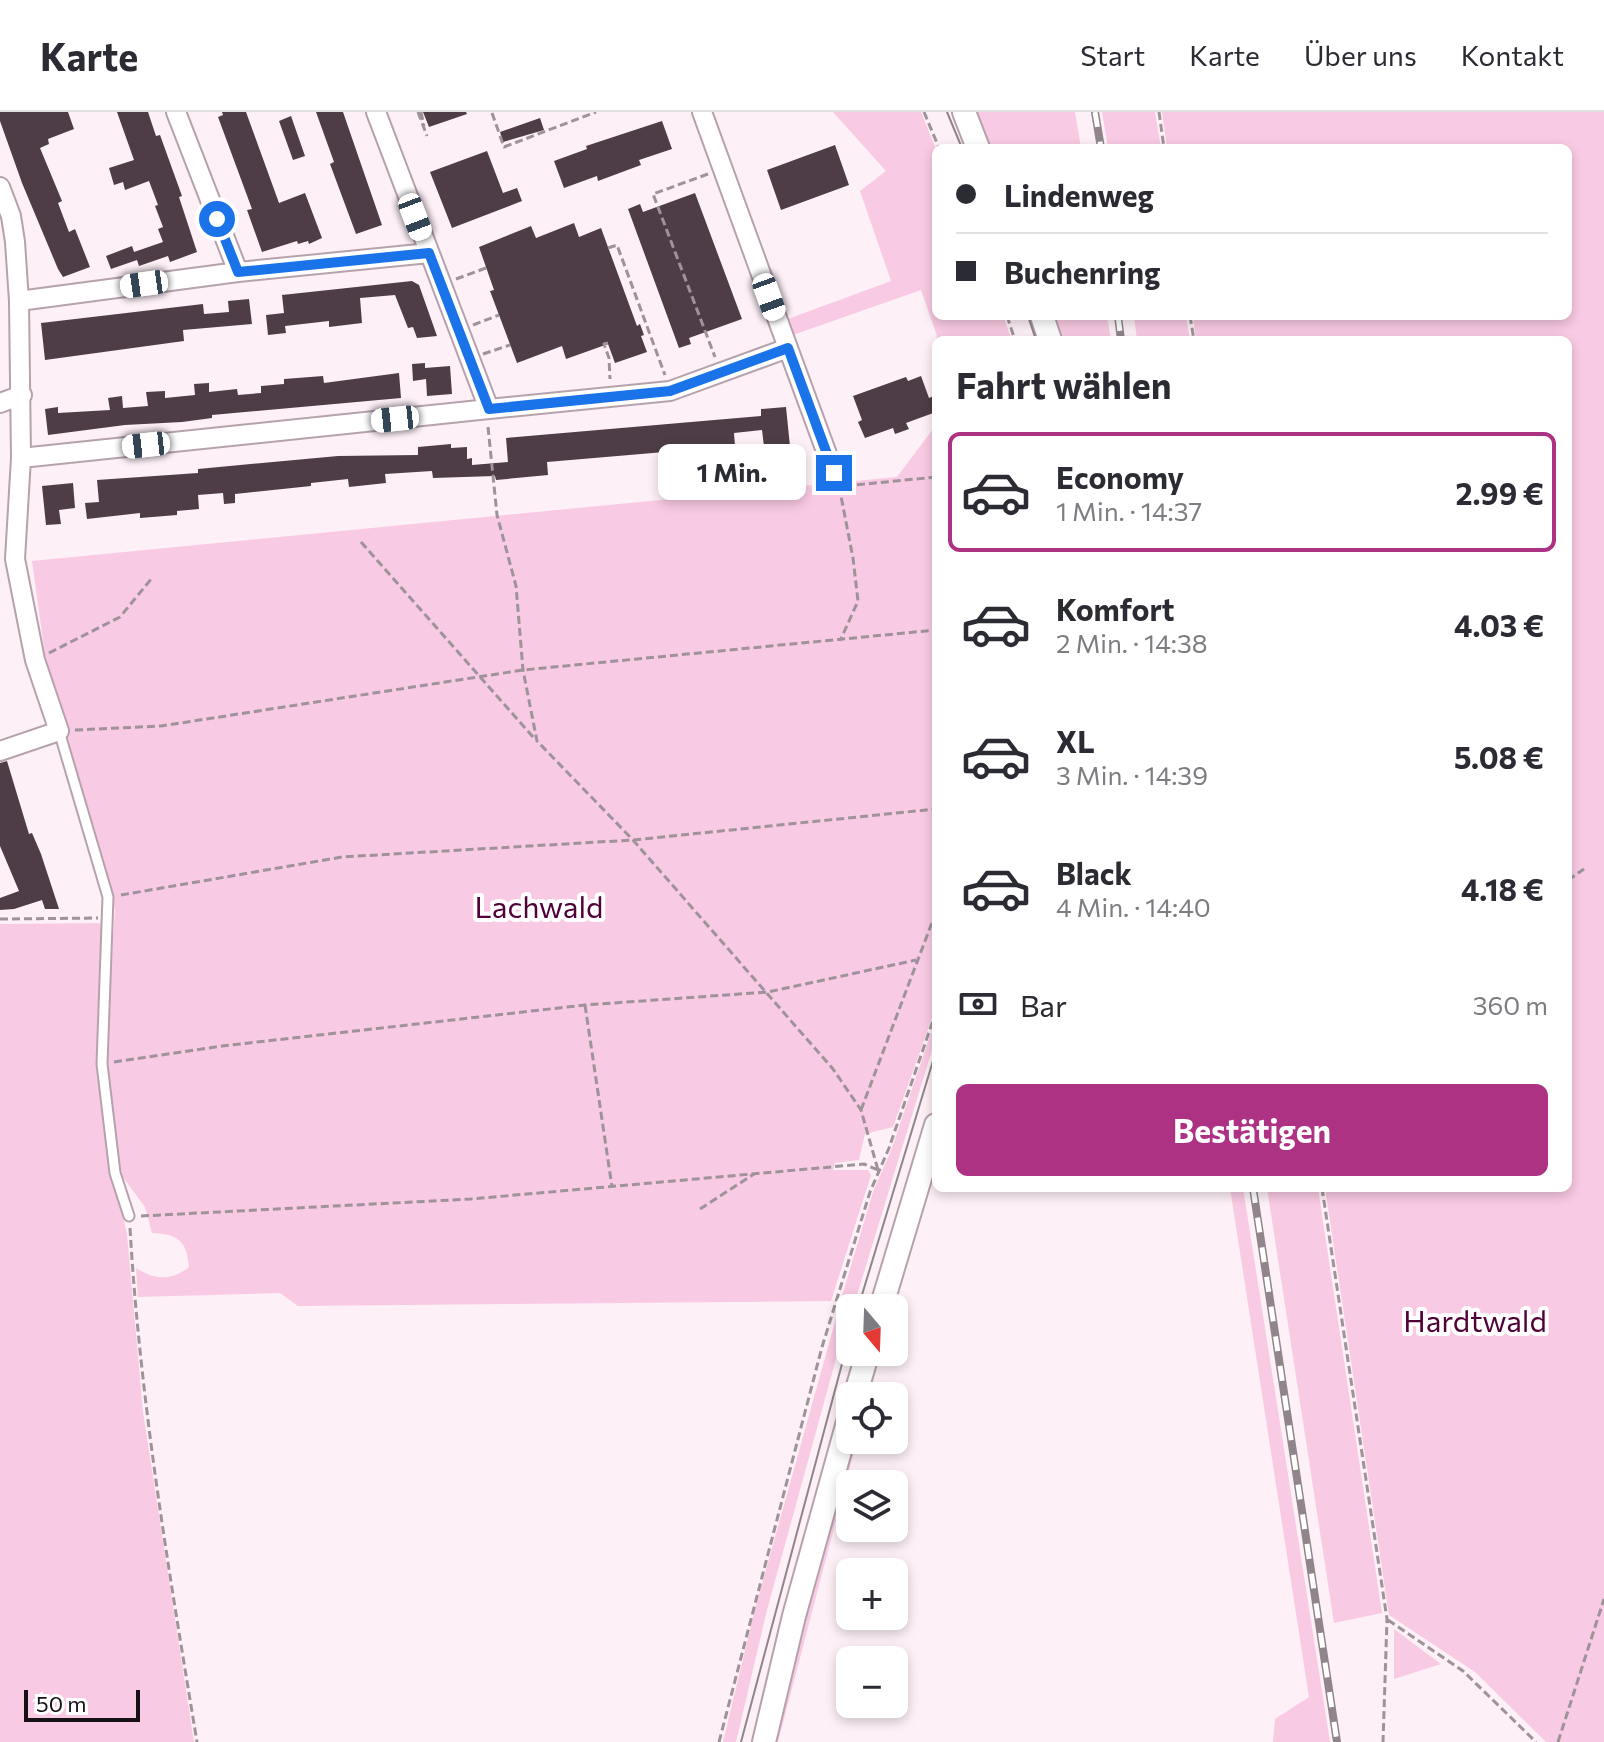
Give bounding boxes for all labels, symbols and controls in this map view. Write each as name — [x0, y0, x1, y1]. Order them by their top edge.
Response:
text: Karte — [40, 32, 138, 79]
text: Start — [1080, 38, 1145, 72]
text: Karte — [1189, 38, 1260, 72]
text: Über uns — [1304, 38, 1417, 72]
text: Kontakt — [1461, 38, 1564, 72]
text: Lindenweg — [1004, 176, 1154, 213]
car — [395, 190, 435, 244]
route start — [199, 201, 235, 237]
text: Buchenring — [1004, 253, 1161, 290]
car — [119, 269, 169, 299]
car — [750, 270, 788, 324]
text: Fahrt wählen — [956, 362, 1172, 406]
car — [370, 405, 420, 433]
car — [121, 431, 171, 459]
callout: 1 Min. — [658, 445, 806, 501]
route end — [816, 455, 852, 491]
text: 1 Min. — [697, 456, 767, 487]
icon: car — [960, 456, 1032, 528]
text: Economy — [1056, 458, 1184, 495]
text: 2.99 € — [1456, 474, 1544, 511]
text: 1 Min. · 14:37 — [1056, 495, 1202, 526]
icon: car — [960, 588, 1032, 660]
text: Komfort — [1056, 590, 1175, 627]
text: 4.03 € — [1454, 606, 1544, 643]
text: 2 Min. · 14:38 — [1056, 627, 1208, 658]
icon: car — [960, 720, 1032, 792]
text: XL — [1056, 722, 1095, 759]
text: 5.08 € — [1454, 738, 1544, 775]
text: 3 Min. · 14:39 — [1056, 759, 1208, 790]
icon: car — [960, 852, 1032, 924]
text: Black — [1056, 854, 1132, 891]
text: 4.18 € — [1461, 870, 1544, 907]
park label: Lachwald — [475, 887, 603, 924]
text: 4 Min. · 14:40 — [1056, 891, 1211, 922]
icon: cash — [956, 982, 1000, 1026]
text: Bar — [1020, 986, 1067, 1023]
text: 360 m — [1473, 989, 1548, 1020]
button: Bestätigen — [956, 1084, 1548, 1176]
north arrow — [836, 1294, 908, 1366]
map controls — [836, 1294, 908, 1718]
park label: Hardtwald — [1403, 1301, 1547, 1338]
button: locate — [836, 1382, 908, 1454]
button: layers — [836, 1470, 908, 1542]
button: + — [836, 1558, 908, 1630]
button: − — [836, 1646, 908, 1718]
scale bar — [24, 1686, 140, 1722]
text: 50 m — [36, 1690, 86, 1717]

